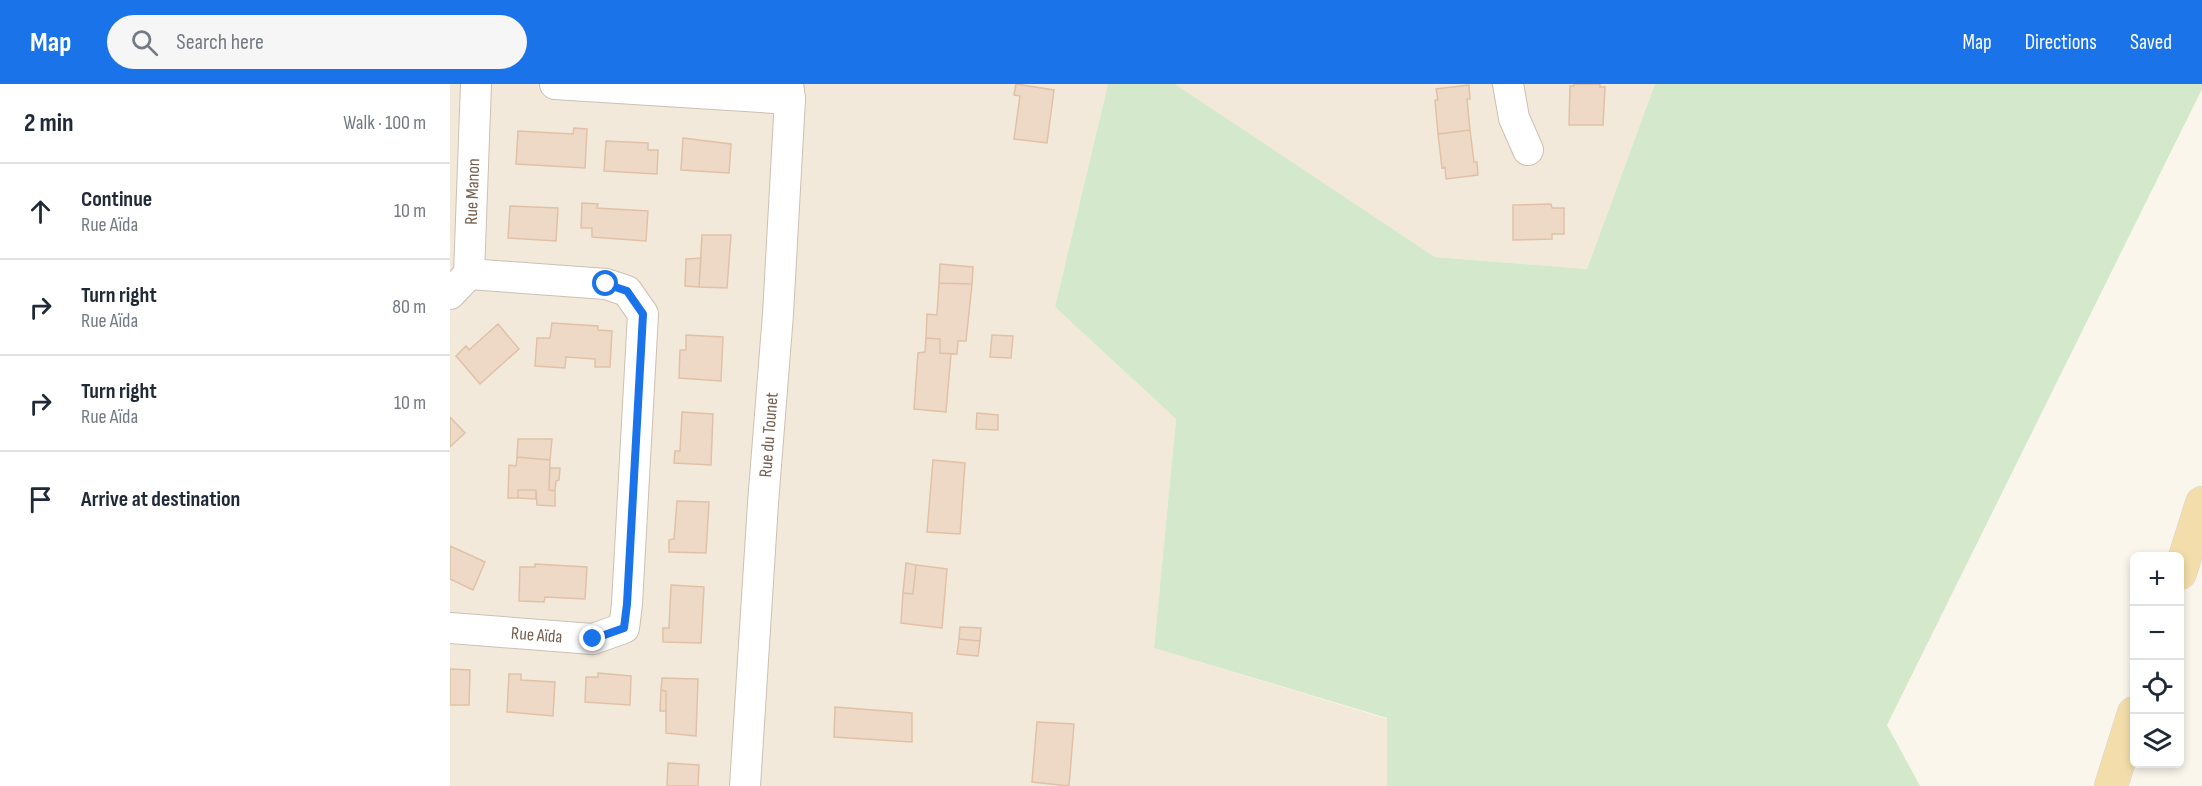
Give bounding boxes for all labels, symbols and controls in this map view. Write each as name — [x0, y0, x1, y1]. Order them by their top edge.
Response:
search box — [107, 15, 527, 69]
text: Map — [30, 26, 71, 59]
icon: search — [128, 26, 161, 59]
text: Search here — [176, 29, 264, 56]
text: Map — [1962, 30, 1992, 55]
text: Directions — [2025, 30, 2097, 55]
text: Saved — [2130, 30, 2172, 55]
text: 2 min — [24, 108, 74, 139]
text: Walk · 100 m — [343, 111, 426, 135]
street label: Rue Manon — [461, 158, 484, 225]
text: Continue — [81, 186, 152, 213]
icon: ahead — [24, 195, 57, 228]
text: 10 m — [394, 199, 426, 223]
text: Rue Aïda — [81, 213, 138, 237]
route start — [592, 270, 618, 296]
text: Turn right — [81, 282, 157, 309]
icon: right — [24, 291, 57, 324]
text: 80 m — [392, 295, 426, 319]
text: Rue Aïda — [81, 309, 138, 333]
text: Turn right — [81, 378, 157, 405]
icon: right — [24, 387, 57, 420]
text: 10 m — [394, 391, 426, 415]
street label: Rue du Tounet — [755, 391, 783, 478]
text: Rue Aïda — [81, 405, 138, 429]
icon: arrive — [24, 483, 57, 516]
text: Arrive at destination — [81, 486, 240, 513]
map controls — [2130, 552, 2184, 768]
button: + — [2130, 552, 2184, 606]
button: − — [2130, 606, 2184, 660]
street label: Rue Aïda — [510, 623, 563, 648]
route end — [579, 625, 605, 651]
button: locate — [2130, 660, 2184, 714]
button: layers — [2130, 714, 2184, 768]

